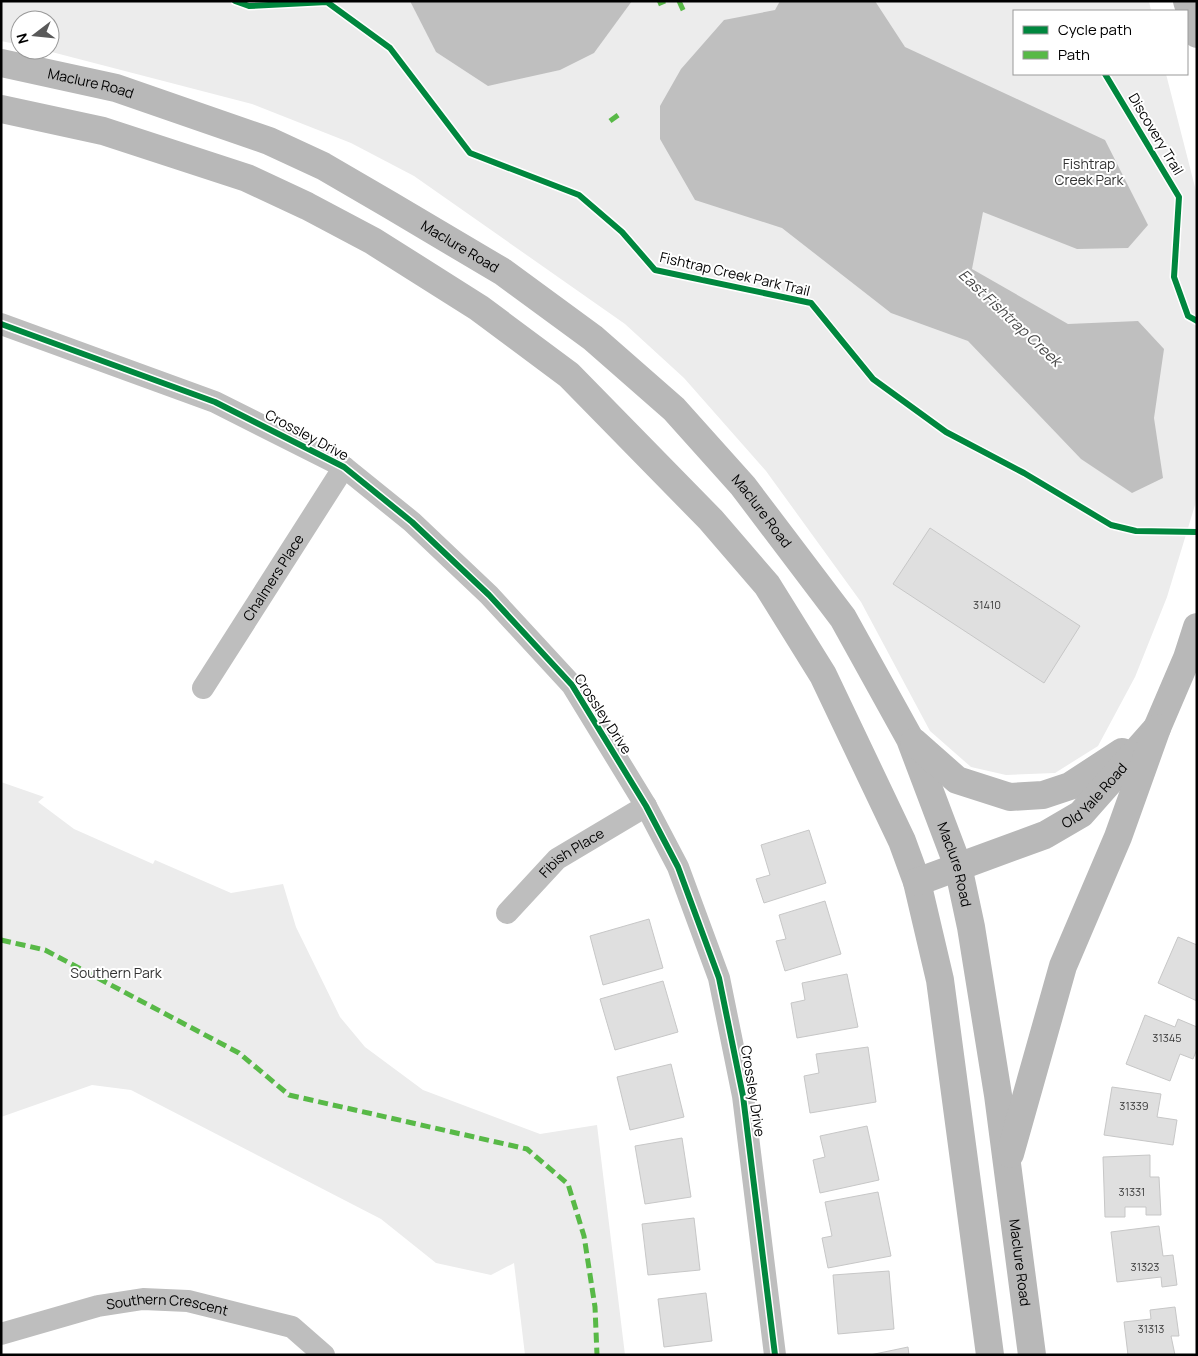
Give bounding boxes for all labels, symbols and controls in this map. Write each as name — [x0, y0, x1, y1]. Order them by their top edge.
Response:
north arrow — [10, 10, 60, 60]
legend — [1013, 10, 1188, 75]
text: Cycle path — [1058, 19, 1132, 40]
text: N — [12, 31, 33, 46]
text: Path — [1058, 44, 1090, 65]
street label: Maclure Road — [46, 63, 136, 102]
street label: Discovery Trail — [1124, 89, 1188, 178]
park label: Fishtrap Creek Park — [1055, 154, 1125, 189]
street label: Maclure Road — [418, 215, 503, 277]
street label: Fishtrap Creek Park Trail — [658, 247, 812, 300]
water label: East Fishtrap Creek — [954, 264, 1068, 373]
street label: Crossley Drive — [262, 405, 352, 465]
street label: Maclure Road — [728, 470, 796, 551]
street label: Chalmers Place — [238, 530, 308, 624]
house number: 31410 — [973, 597, 1001, 612]
street label: Crossley Drive — [570, 670, 636, 758]
street label: Old Yale Road — [1058, 759, 1131, 832]
street label: Maclure Road — [933, 819, 976, 908]
street label: Fibish Place — [534, 823, 607, 882]
park label: Southern Park — [70, 963, 163, 982]
house number: 31345 — [1152, 1030, 1182, 1045]
street label: Crossley Drive — [737, 1044, 770, 1138]
house number: 31339 — [1119, 1098, 1149, 1113]
house number: 31331 — [1119, 1184, 1145, 1199]
street label: Maclure Road — [1005, 1218, 1036, 1307]
house number: 31323 — [1131, 1259, 1159, 1274]
street label: Southern Crescent — [105, 1289, 231, 1320]
house number: 31313 — [1138, 1321, 1164, 1336]

